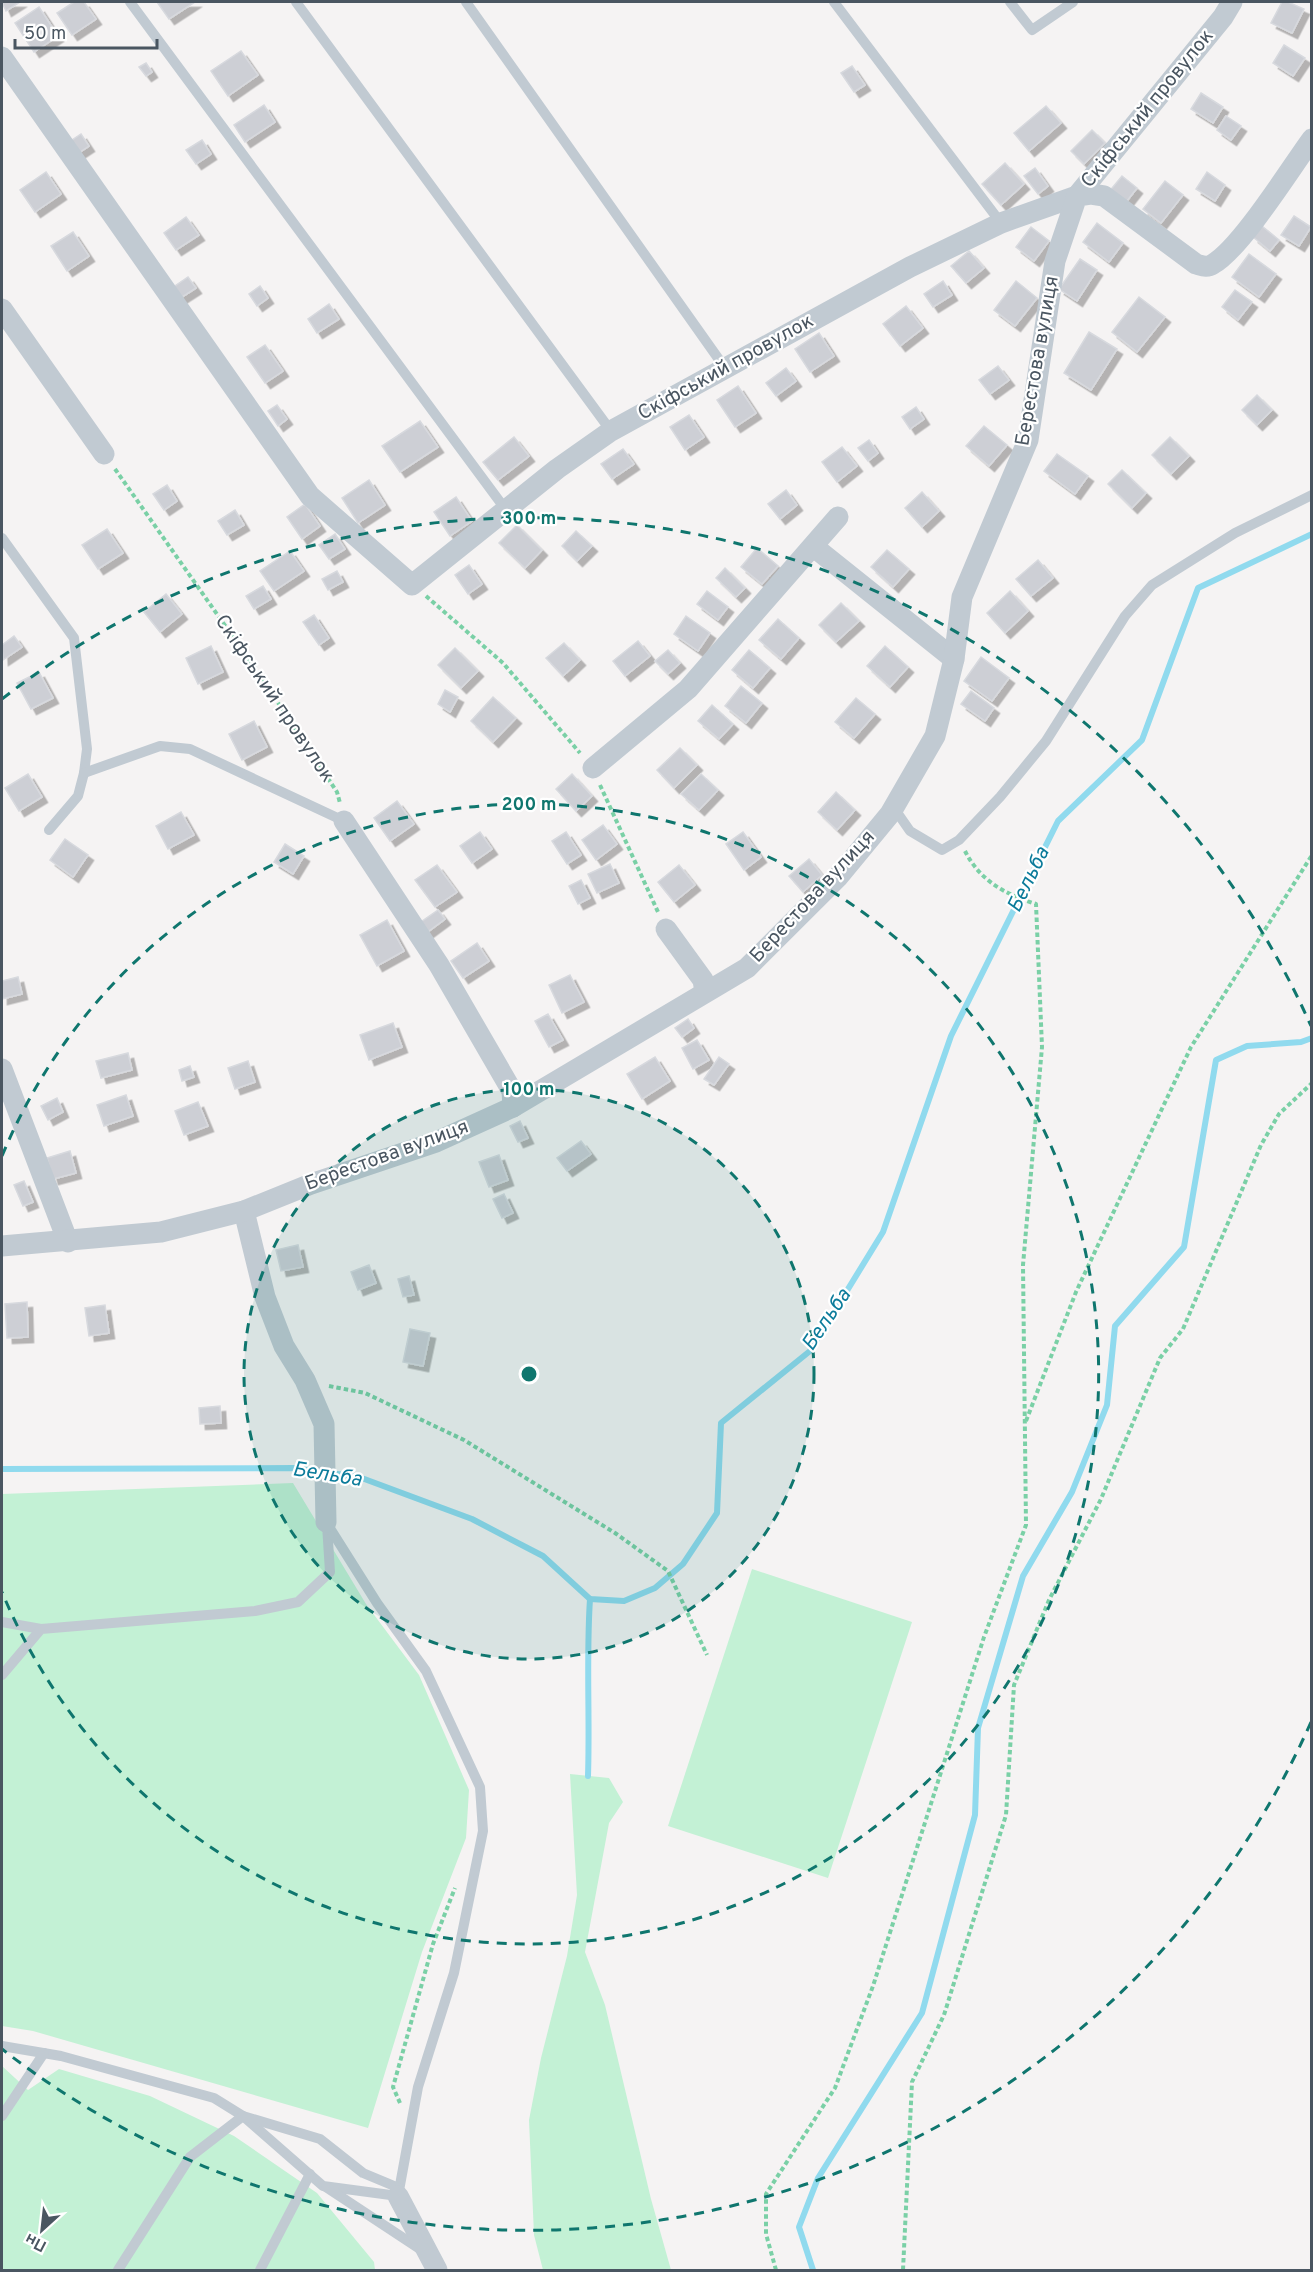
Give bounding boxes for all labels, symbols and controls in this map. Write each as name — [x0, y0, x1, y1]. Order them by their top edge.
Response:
scale bar — [15, 12, 158, 50]
text: 50 m — [24, 23, 66, 46]
street label: Скіфський провулок — [1076, 24, 1220, 194]
street label: Берестова вулиця — [1010, 274, 1066, 448]
street label: Скіфський провулок — [633, 309, 819, 427]
text: 300 m — [502, 508, 556, 531]
street label: Скіфський провулок — [208, 610, 340, 788]
text: 200 m — [501, 794, 557, 817]
street label: Берестова вулиця — [745, 825, 881, 969]
water label: Бельба — [1002, 843, 1056, 917]
text: 100 m — [503, 1079, 555, 1102]
street label: Берестова вулиця — [301, 1114, 473, 1198]
water label: Бельба — [796, 1283, 858, 1356]
centre of rings — [519, 1364, 539, 1384]
water label: Бельба — [290, 1456, 364, 1494]
north arrow — [12, 2200, 72, 2260]
text: Пн — [22, 2228, 50, 2255]

